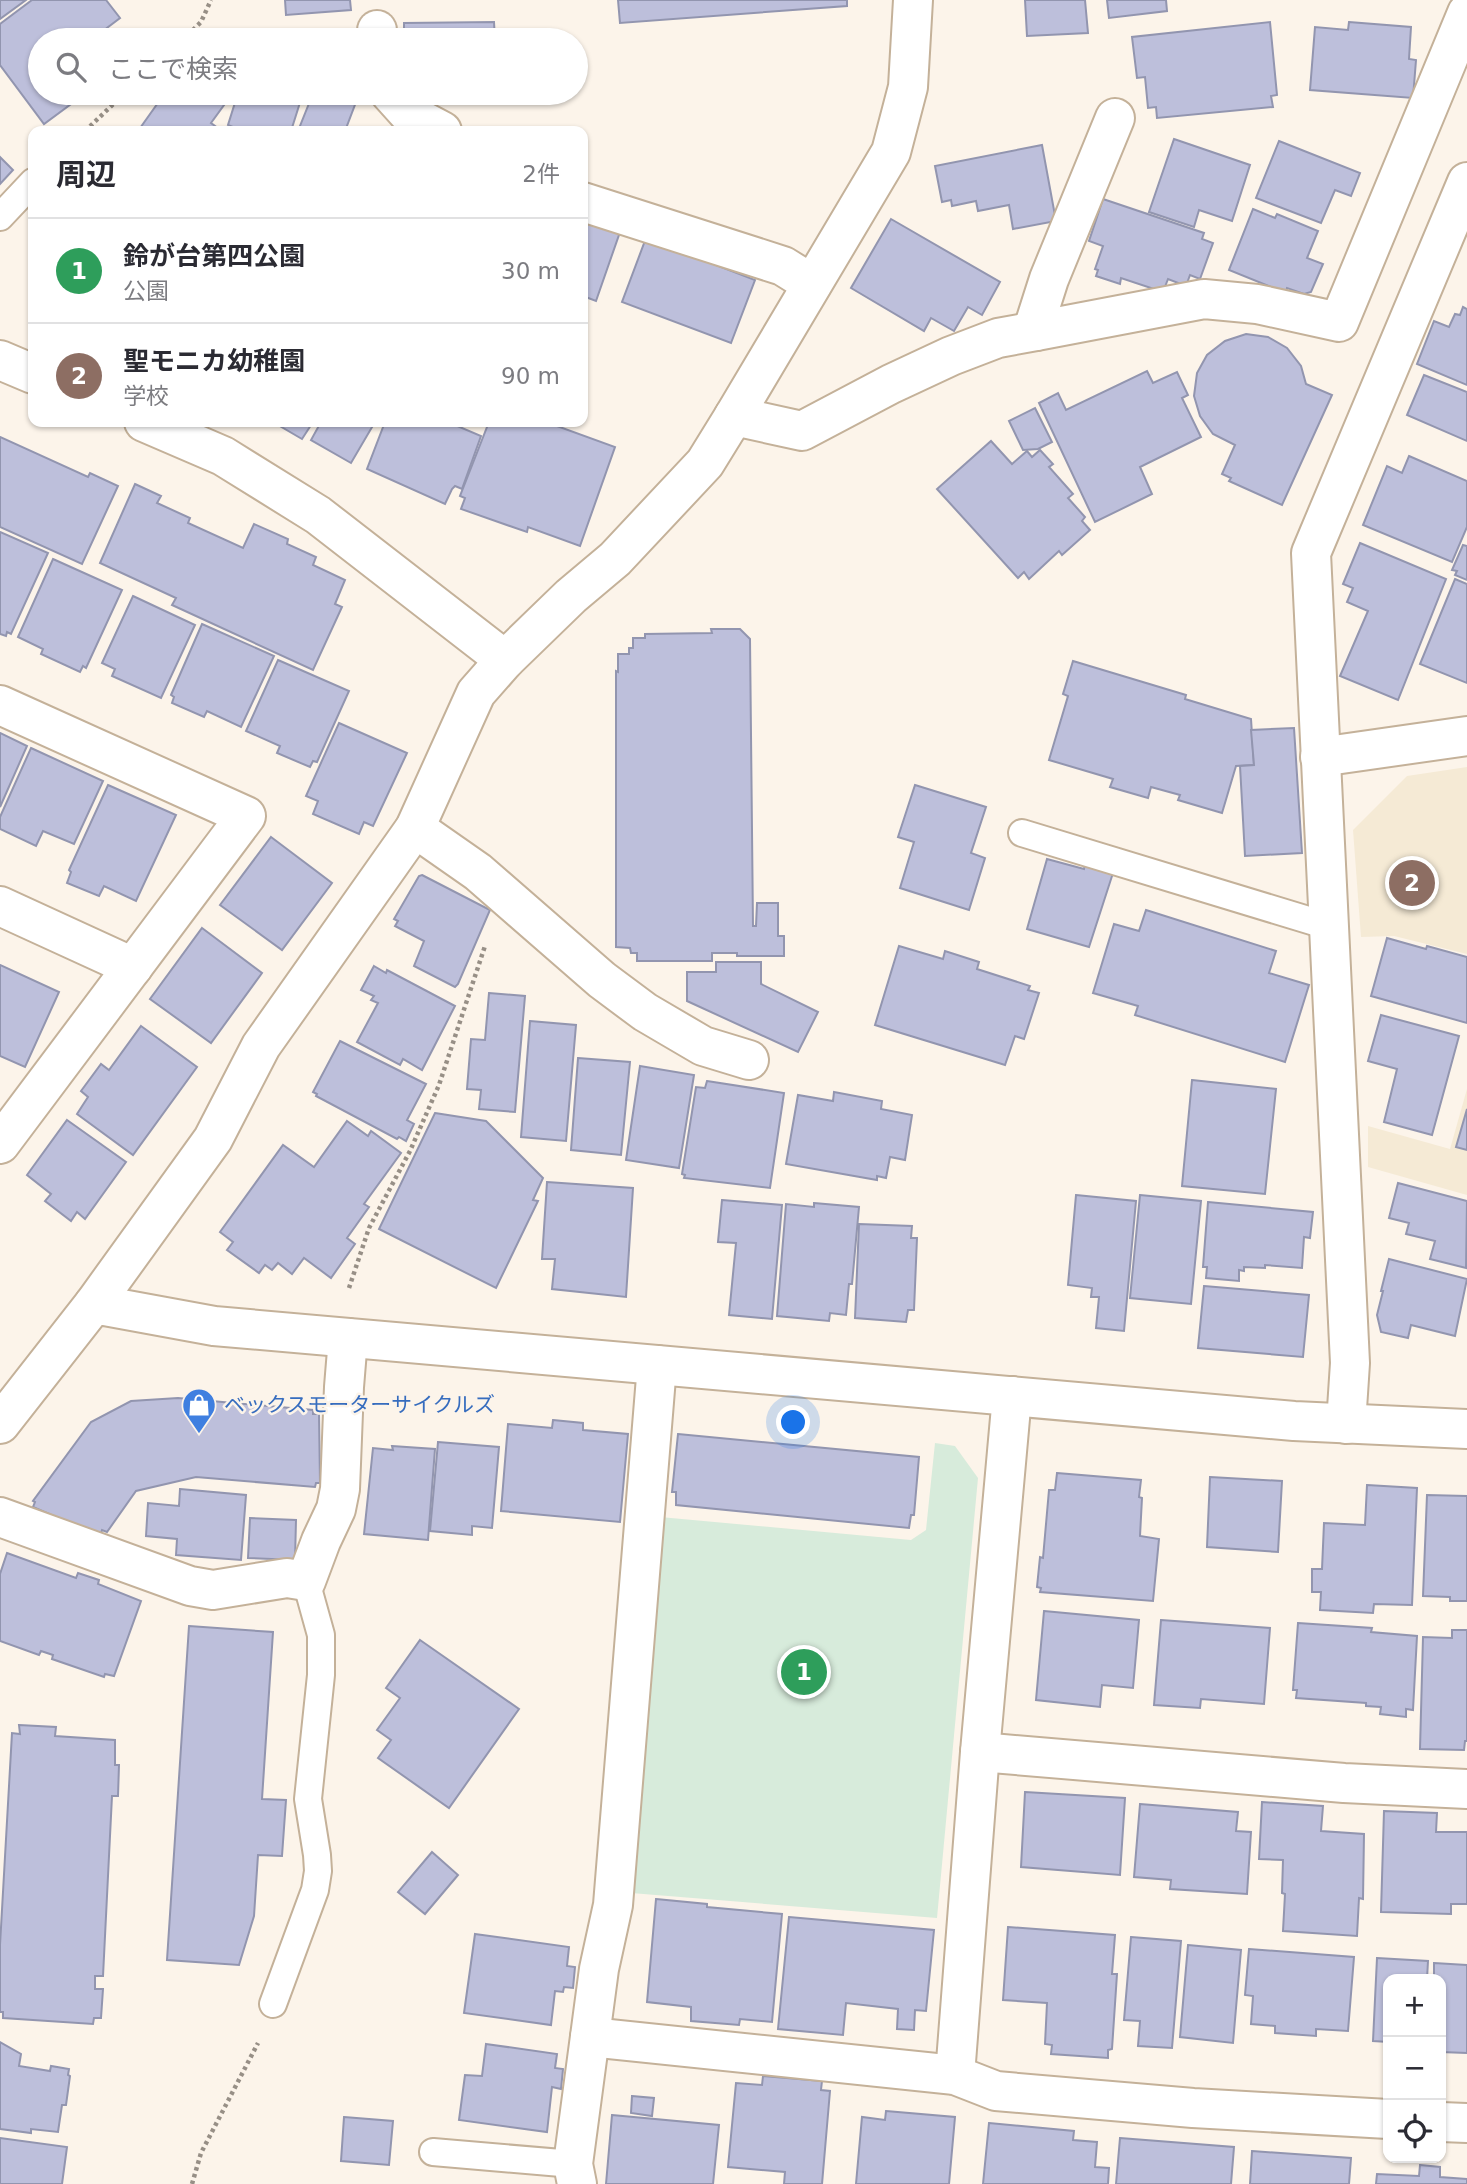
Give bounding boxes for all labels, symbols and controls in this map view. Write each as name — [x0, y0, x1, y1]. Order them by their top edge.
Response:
search box — [28, 28, 588, 105]
icon: search — [52, 48, 90, 86]
text: ここで検索 — [108, 54, 238, 84]
text: 周辺 — [56, 157, 116, 192]
text: 2件 — [522, 161, 560, 187]
text: 鈴が台第四公園 — [123, 241, 305, 271]
text: 1 — [71, 258, 87, 284]
text: 30 m — [501, 258, 560, 284]
text: 公園 — [123, 278, 169, 304]
text: 聖モニカ幼稚園 — [123, 346, 305, 376]
text: 2 — [71, 363, 87, 389]
text: 90 m — [501, 363, 560, 389]
text: 学校 — [123, 383, 169, 409]
pin: 2 — [1389, 857, 1435, 909]
shop icon: ベックスモーターサイクルズ — [180, 1386, 218, 1435]
place label: ベックスモーターサイクルズ — [224, 1393, 495, 1417]
your location — [776, 1405, 810, 1439]
pin: 1 — [781, 1646, 827, 1698]
map controls — [1383, 1974, 1446, 2163]
button: + — [1383, 1974, 1446, 2037]
button: − — [1383, 2037, 1446, 2100]
button: locate — [1383, 2100, 1446, 2163]

